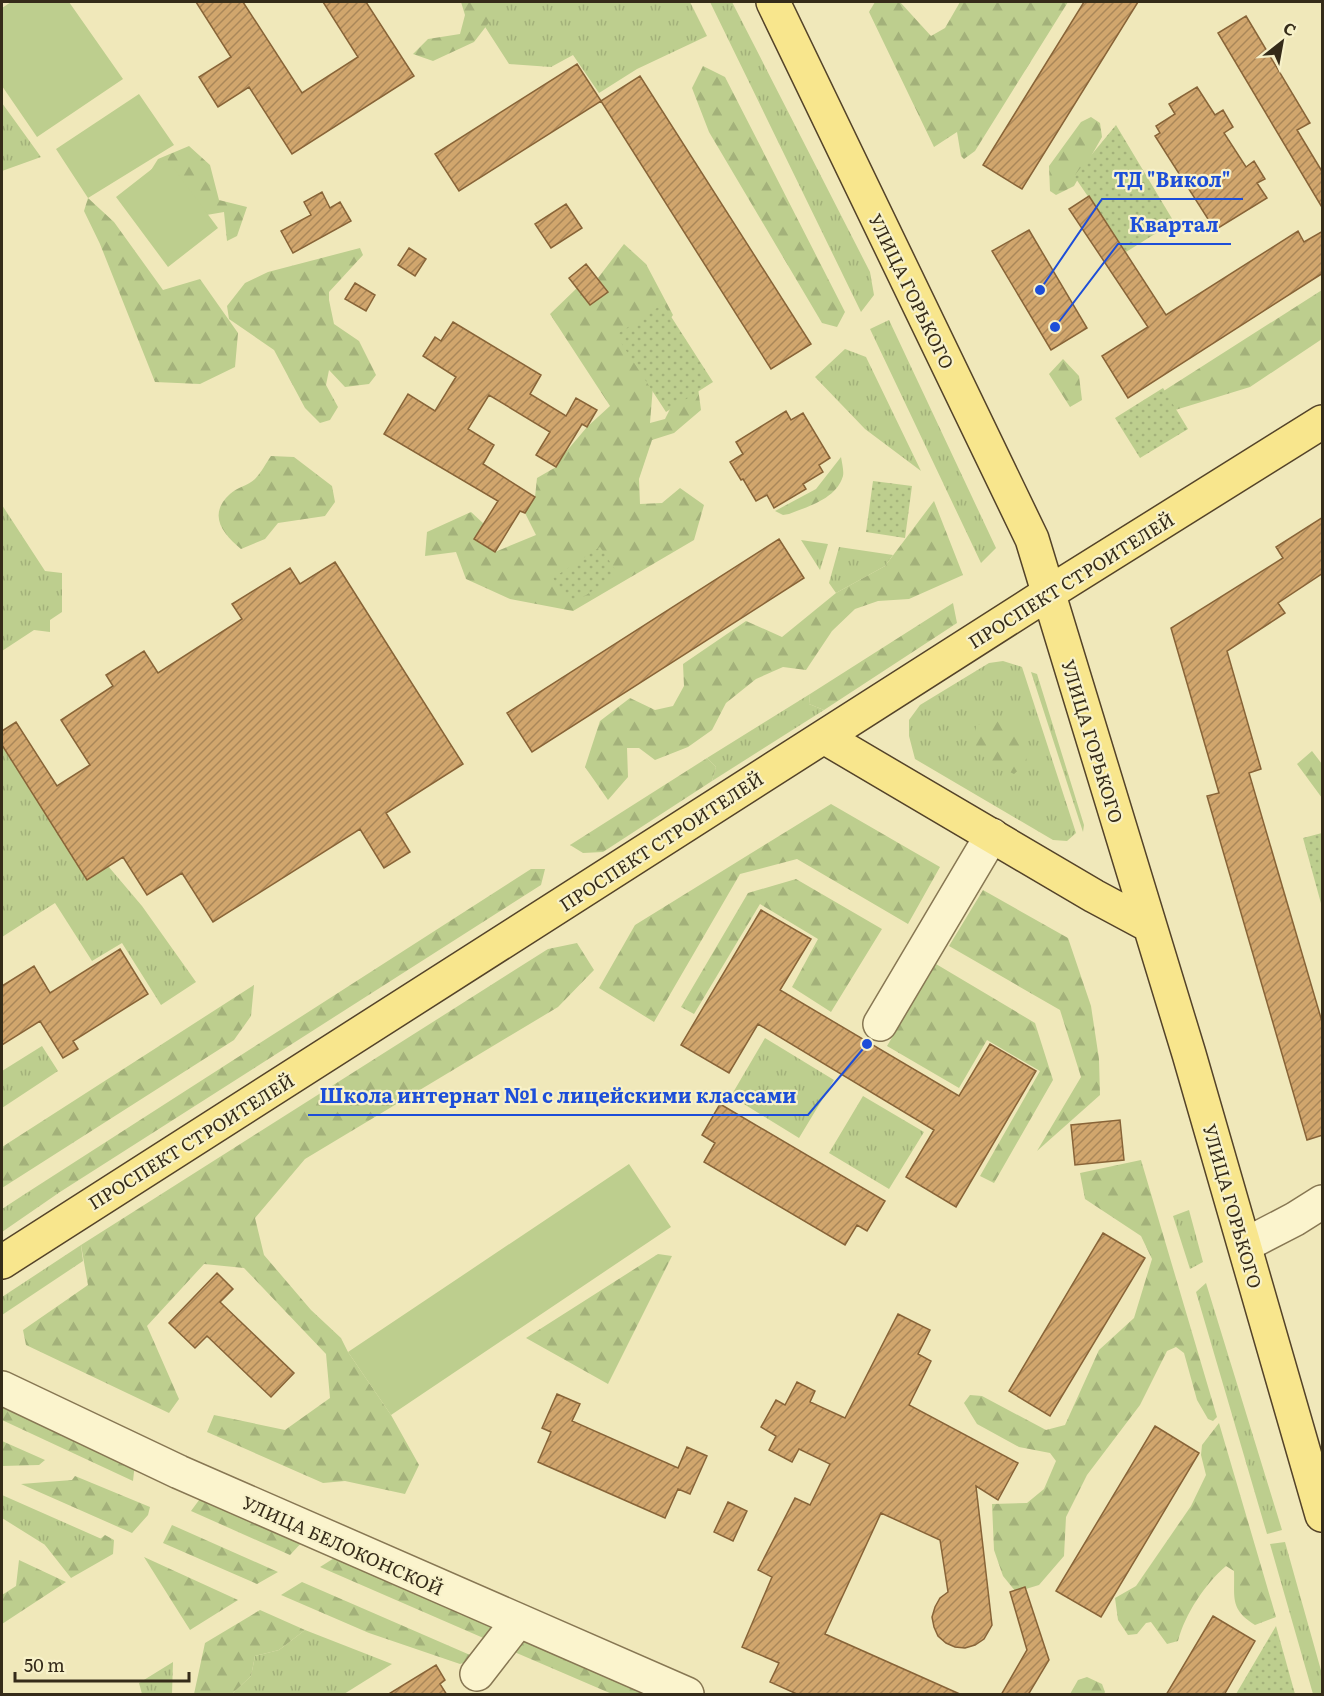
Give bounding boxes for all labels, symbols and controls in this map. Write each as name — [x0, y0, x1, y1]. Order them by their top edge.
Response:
north arrow — [1252, 12, 1312, 72]
text: С — [1279, 15, 1301, 42]
callout: ТД "Викол" — [1102, 161, 1243, 199]
text: ТД "Викол" — [1113, 163, 1231, 193]
callout: Квартал — [1118, 206, 1231, 244]
text: Квартал — [1129, 208, 1219, 238]
street label: УЛИЦА ГОРЬКОГО — [863, 209, 961, 373]
street label: ПРОСПЕКТ СТРОИТЕЛЕЙ — [963, 505, 1179, 655]
street label: УЛИЦА ГОРЬКОГО — [1055, 656, 1131, 826]
street label: ПРОСПЕКТ СТРОИТЕЛЕЙ — [554, 765, 768, 917]
street label: ПРОСПЕКТ СТРОИТЕЛЕЙ — [83, 1066, 299, 1216]
callout: Школа интернат №1 с лицейскими классами — [308, 1077, 808, 1115]
text: Школа интернат №1 с лицейскими классами — [320, 1079, 796, 1109]
street label: УЛИЦА ГОРЬКОГО — [1197, 1121, 1269, 1291]
street label: УЛИЦА БЕЛОКОНСКОЙ — [238, 1488, 448, 1602]
scale bar — [15, 1645, 189, 1683]
text: 50 m — [24, 1651, 65, 1678]

